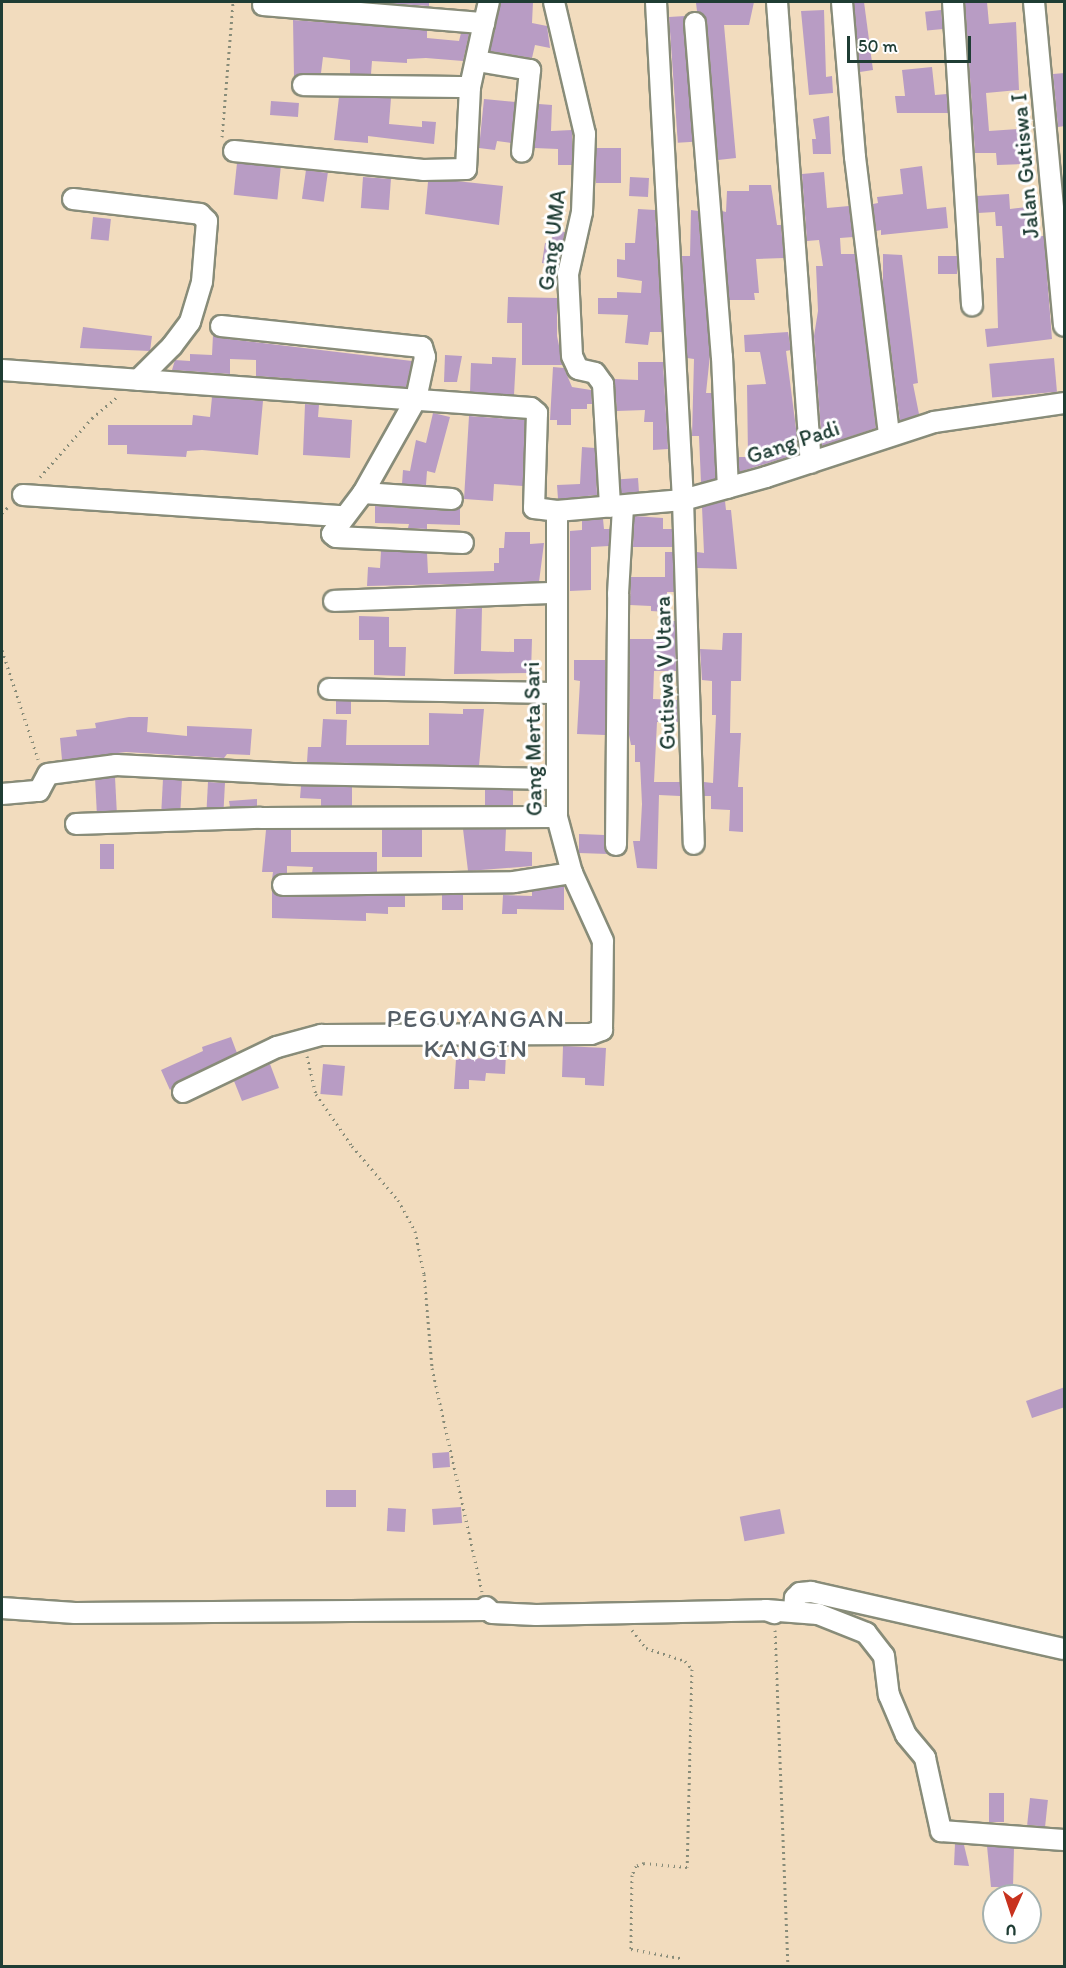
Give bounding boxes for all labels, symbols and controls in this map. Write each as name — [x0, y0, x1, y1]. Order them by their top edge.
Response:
scale bar — [850, 24, 974, 62]
text: 50 m — [858, 35, 898, 57]
street label: Jalan Gutiswa I — [1005, 92, 1045, 240]
street label: Gang UMA — [533, 188, 571, 292]
street label: Gang Padi — [743, 415, 843, 469]
street label: Gutiswa V Utara — [649, 596, 681, 750]
street label: Gang Merta Sari — [518, 662, 548, 816]
district label: PEGUYANGAN KANGIN — [386, 1003, 566, 1064]
north arrow — [982, 1884, 1042, 1944]
text: U — [1005, 1921, 1017, 1940]

